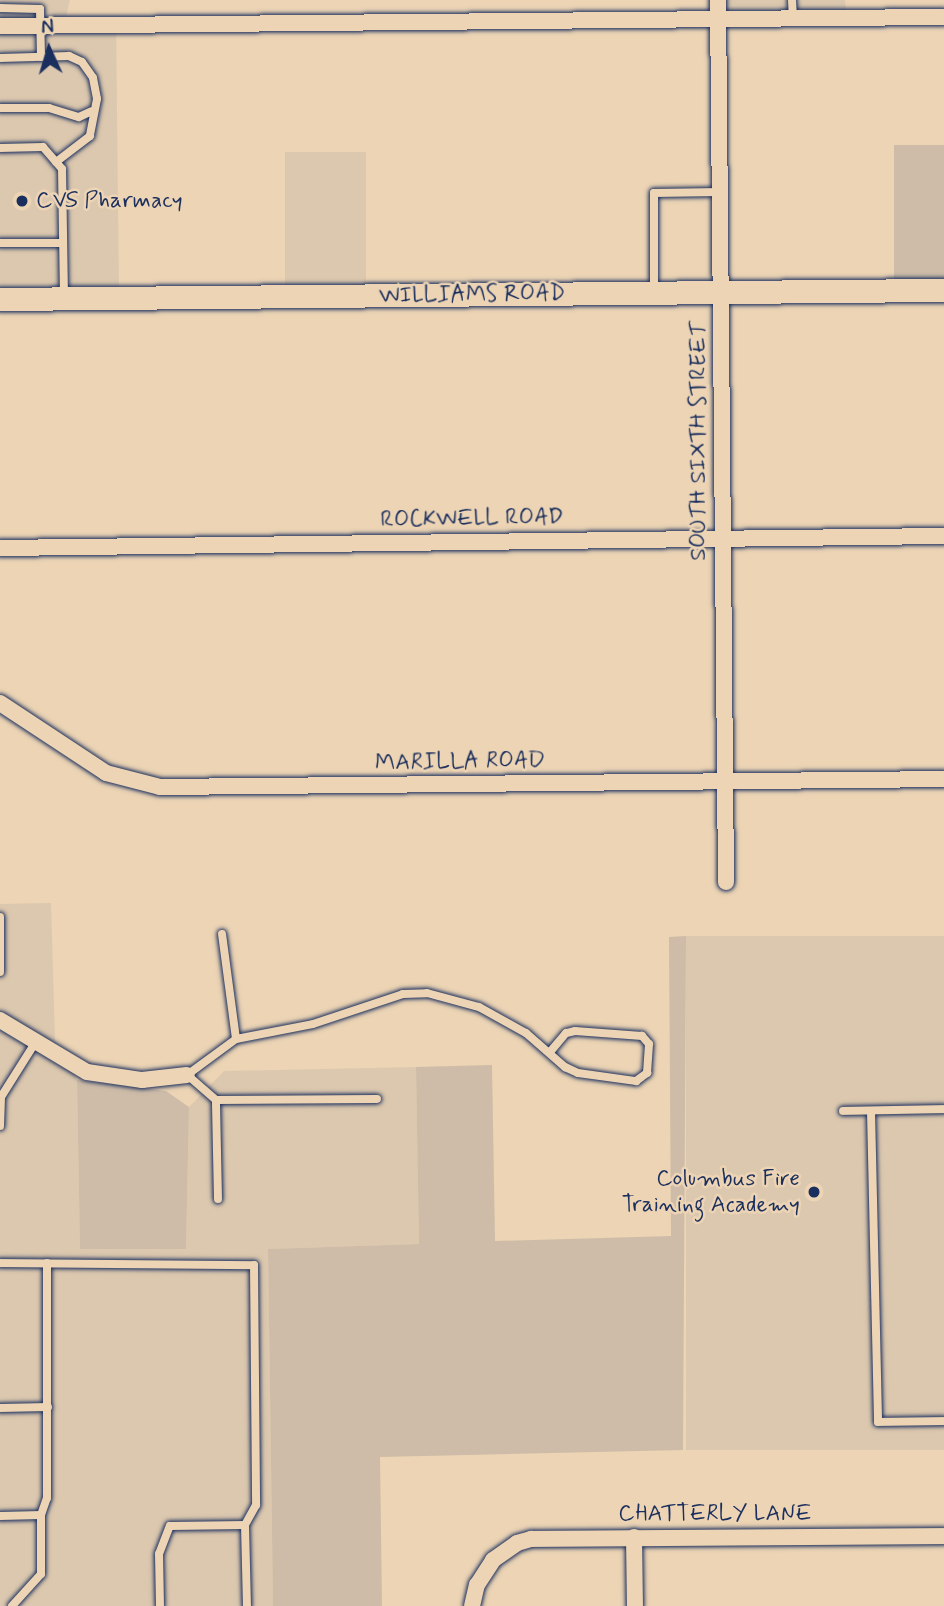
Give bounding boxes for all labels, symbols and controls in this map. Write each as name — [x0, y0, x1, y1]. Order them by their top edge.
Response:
north arrow — [14, 14, 84, 84]
text: N — [40, 15, 55, 40]
place label: CVS Pharmacy — [36, 187, 183, 215]
marker: CVS Pharmacy — [14, 193, 30, 209]
street label: WILLIAMS ROAD — [380, 280, 564, 310]
street label: SOUTH SIXTH STREET — [685, 321, 713, 561]
street label: ROCKWELL ROAD — [380, 504, 564, 534]
street label: MARILLA ROAD — [375, 747, 545, 777]
place label: Columbus Fire Training Academy — [617, 1165, 800, 1219]
marker: Columbus Fire Training Academy — [806, 1184, 822, 1200]
street label: CHATTERLY LANE — [617, 1500, 813, 1528]

